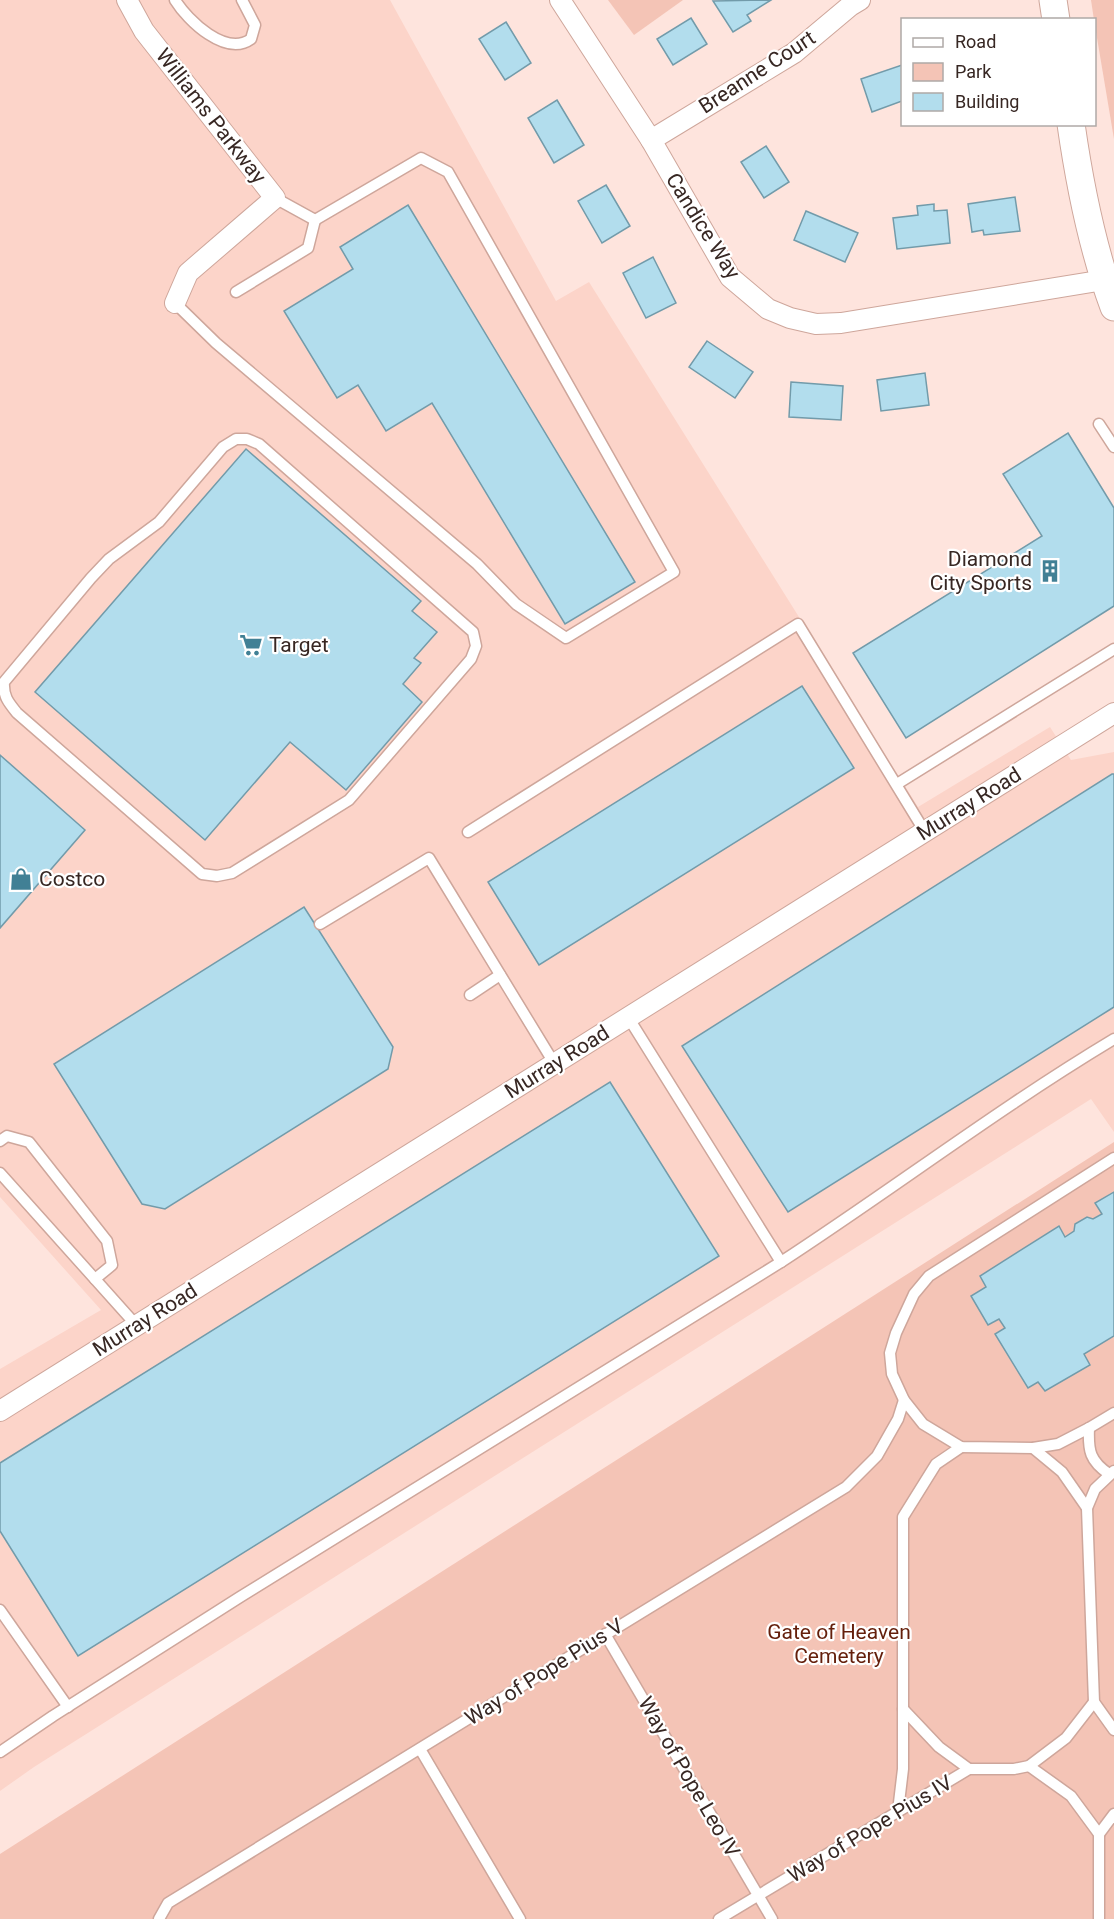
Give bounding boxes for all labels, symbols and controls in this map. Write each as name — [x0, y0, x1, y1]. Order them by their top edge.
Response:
legend — [901, 18, 1096, 126]
street label: Breanne Court — [694, 25, 820, 119]
text: Road — [955, 31, 996, 52]
street label: Williams Parkway — [151, 44, 271, 188]
text: Park — [955, 61, 992, 82]
text: Building — [955, 91, 1019, 112]
street label: Candice Way — [661, 169, 745, 283]
place label: Diamond City Sports — [930, 547, 1032, 595]
building icon: Diamond City Sports — [1037, 558, 1063, 584]
supermarket icon: Target — [238, 632, 264, 658]
place label: Target — [269, 633, 329, 657]
street label: Murray Road — [912, 762, 1026, 846]
shop icon: Costco — [8, 866, 34, 892]
place label: Costco — [39, 867, 105, 891]
street label: Murray Road — [500, 1020, 614, 1104]
street label: Murray Road — [88, 1278, 202, 1362]
street label: Way of Pope Pius V — [461, 1613, 628, 1730]
park label: Gate of Heaven Cemetery — [767, 1620, 911, 1668]
street label: Way of Pope Leo IV — [633, 1693, 745, 1862]
street label: Way of Pope Pius IV — [783, 1770, 957, 1888]

